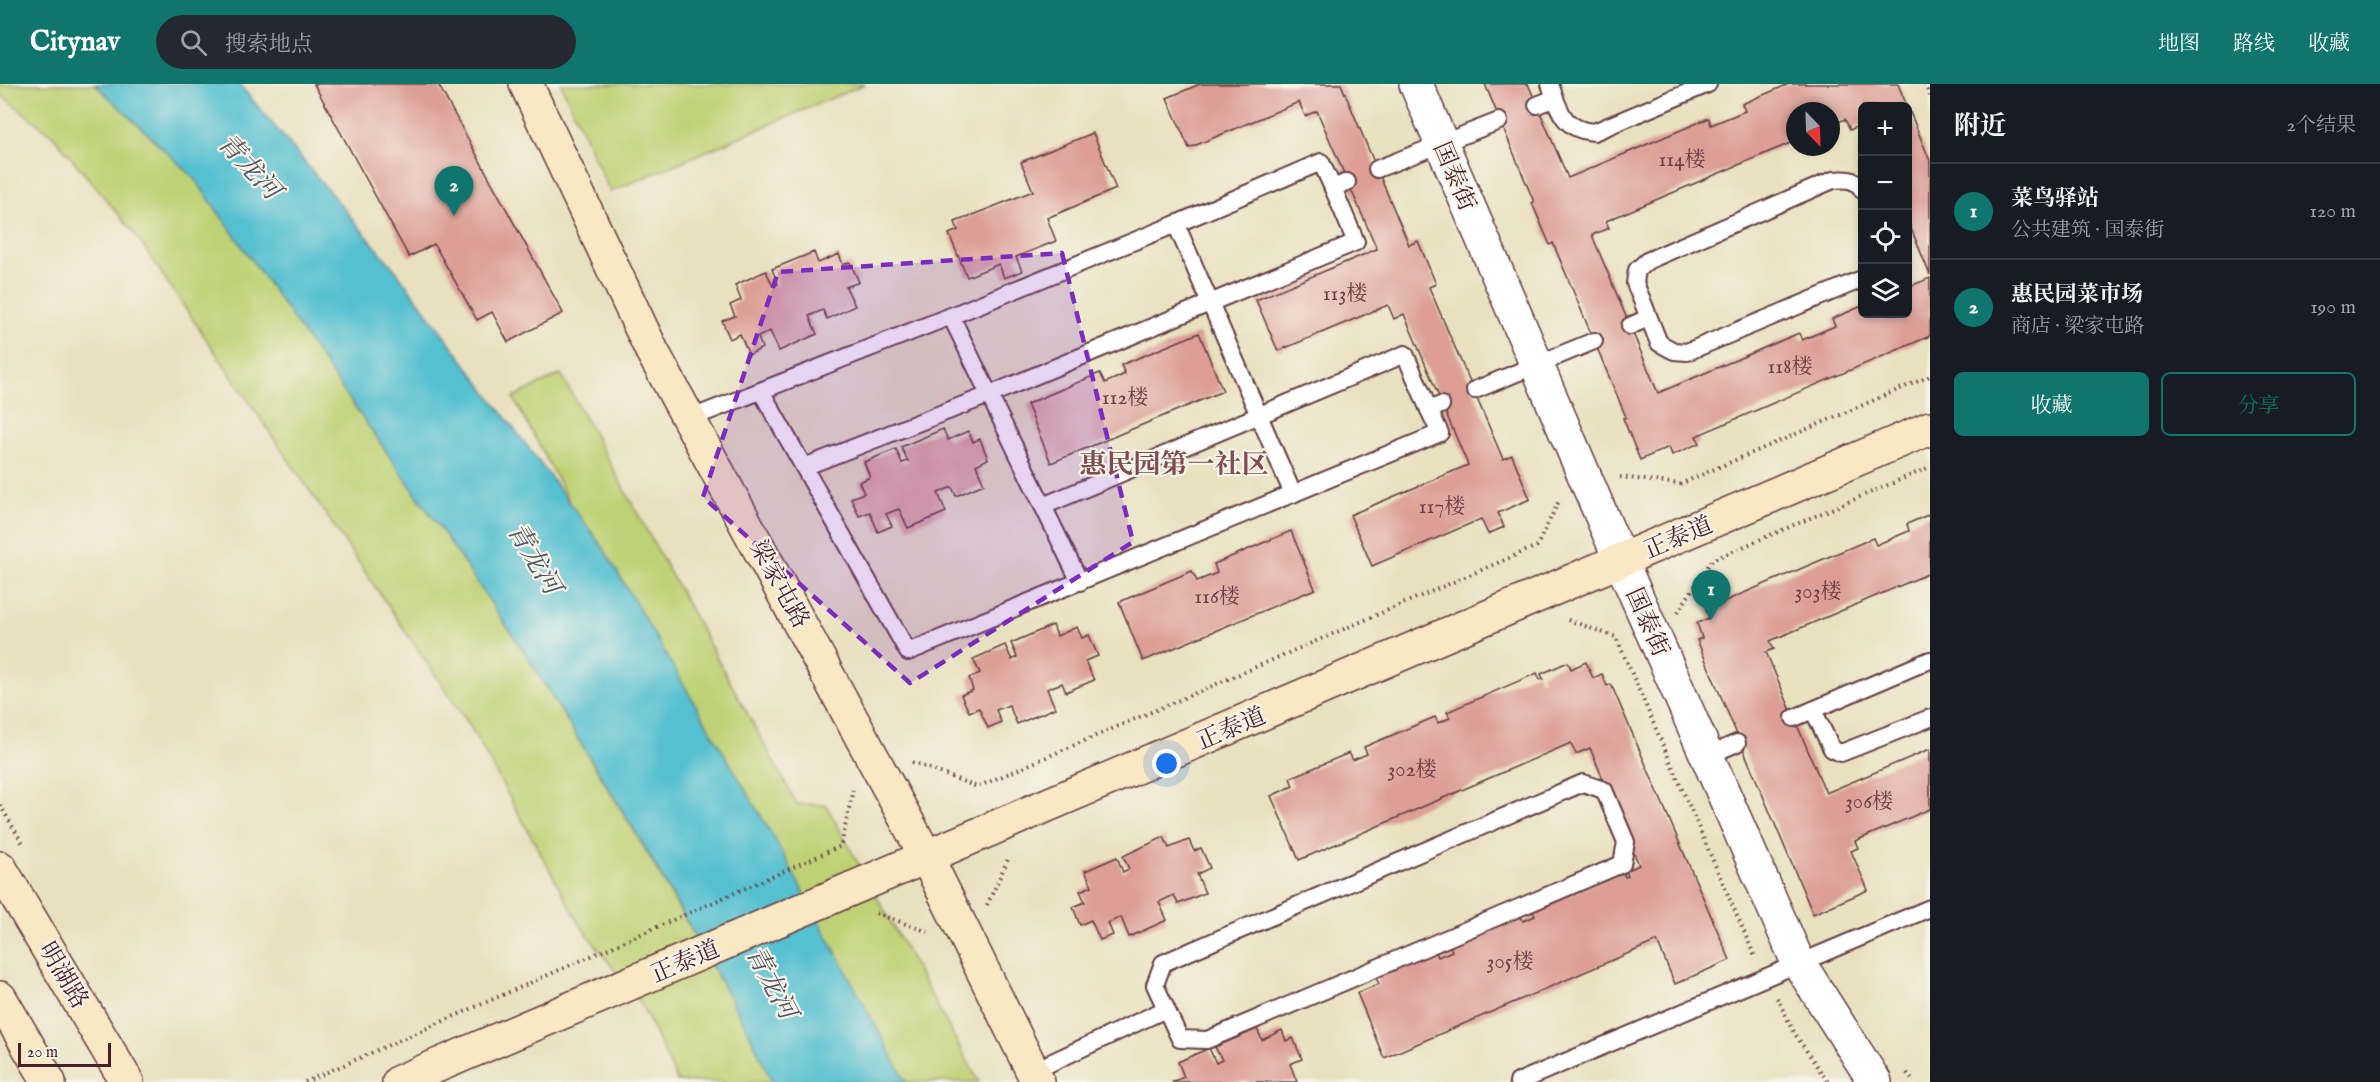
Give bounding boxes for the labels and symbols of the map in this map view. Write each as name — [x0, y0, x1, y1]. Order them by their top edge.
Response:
north arrow — [1786, 102, 1840, 156]
water label: 青龙河 — [210, 127, 290, 210]
street label: 国泰街 — [1425, 137, 1482, 216]
house number: 114楼 — [1659, 147, 1705, 174]
pin: 2 — [434, 166, 474, 216]
house number: 113楼 — [1323, 281, 1367, 308]
house number: 118楼 — [1768, 354, 1812, 381]
house number: 112楼 — [1102, 385, 1148, 412]
district label: 惠民园第一社区 — [1080, 449, 1269, 483]
house number: 117楼 — [1419, 494, 1465, 521]
street label: 正泰道 — [1639, 510, 1718, 567]
water label: 青龙河 — [499, 517, 570, 604]
street label: 梁家屯路 — [742, 535, 816, 634]
pin: 1 — [1692, 570, 1730, 620]
house number: 303楼 — [1794, 579, 1842, 606]
street label: 国泰街 — [1618, 583, 1675, 662]
house number: 116楼 — [1194, 584, 1240, 611]
street label: 正泰道 — [1192, 701, 1271, 758]
your location — [1152, 749, 1181, 778]
house number: 302楼 — [1387, 757, 1437, 784]
house number: 306楼 — [1845, 789, 1893, 816]
street label: 正泰道 — [646, 934, 725, 991]
street label: 明湖路 — [31, 937, 95, 1015]
water label: 青龙河 — [738, 941, 805, 1028]
house number: 305楼 — [1487, 949, 1533, 976]
scale bar — [18, 1040, 111, 1068]

